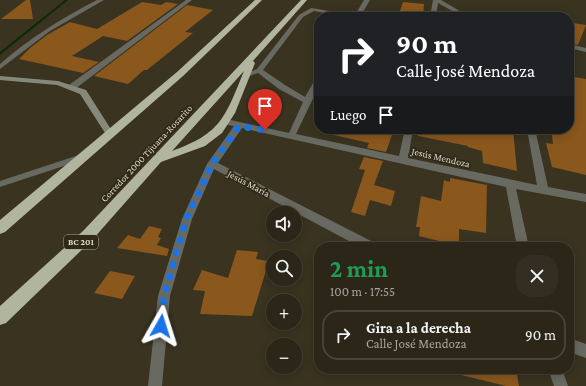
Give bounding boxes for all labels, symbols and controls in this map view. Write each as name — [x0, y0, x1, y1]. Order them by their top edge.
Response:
icon: right — [330, 28, 382, 80]
text: 90 m — [396, 28, 457, 59]
text: Calle José Mendoza — [396, 61, 535, 81]
pin — [248, 89, 282, 130]
icon: arrive — [254, 95, 276, 117]
street label: Corredor 2000 Tijuana-Rosarito — [98, 102, 195, 205]
icon: arrive — [375, 104, 397, 126]
text: Luego — [330, 107, 367, 123]
street label: Jesús Mendoza — [410, 145, 471, 170]
street label: Jesús María — [225, 167, 272, 199]
map controls — [266, 206, 302, 374]
button: sound — [266, 206, 302, 242]
road number: BC 201 — [64, 235, 98, 249]
button: search — [266, 250, 302, 286]
text: 2 min — [330, 255, 388, 282]
button: close — [516, 255, 558, 297]
text: 100 m · 17:55 — [330, 284, 395, 299]
button: + — [266, 294, 302, 330]
position arrow — [140, 305, 182, 347]
text: Gira a la derecha — [366, 320, 471, 336]
icon: right — [332, 324, 354, 346]
text: 90 m — [525, 327, 556, 343]
text: Calle José Mendoza — [366, 336, 466, 351]
button: − — [266, 338, 302, 374]

